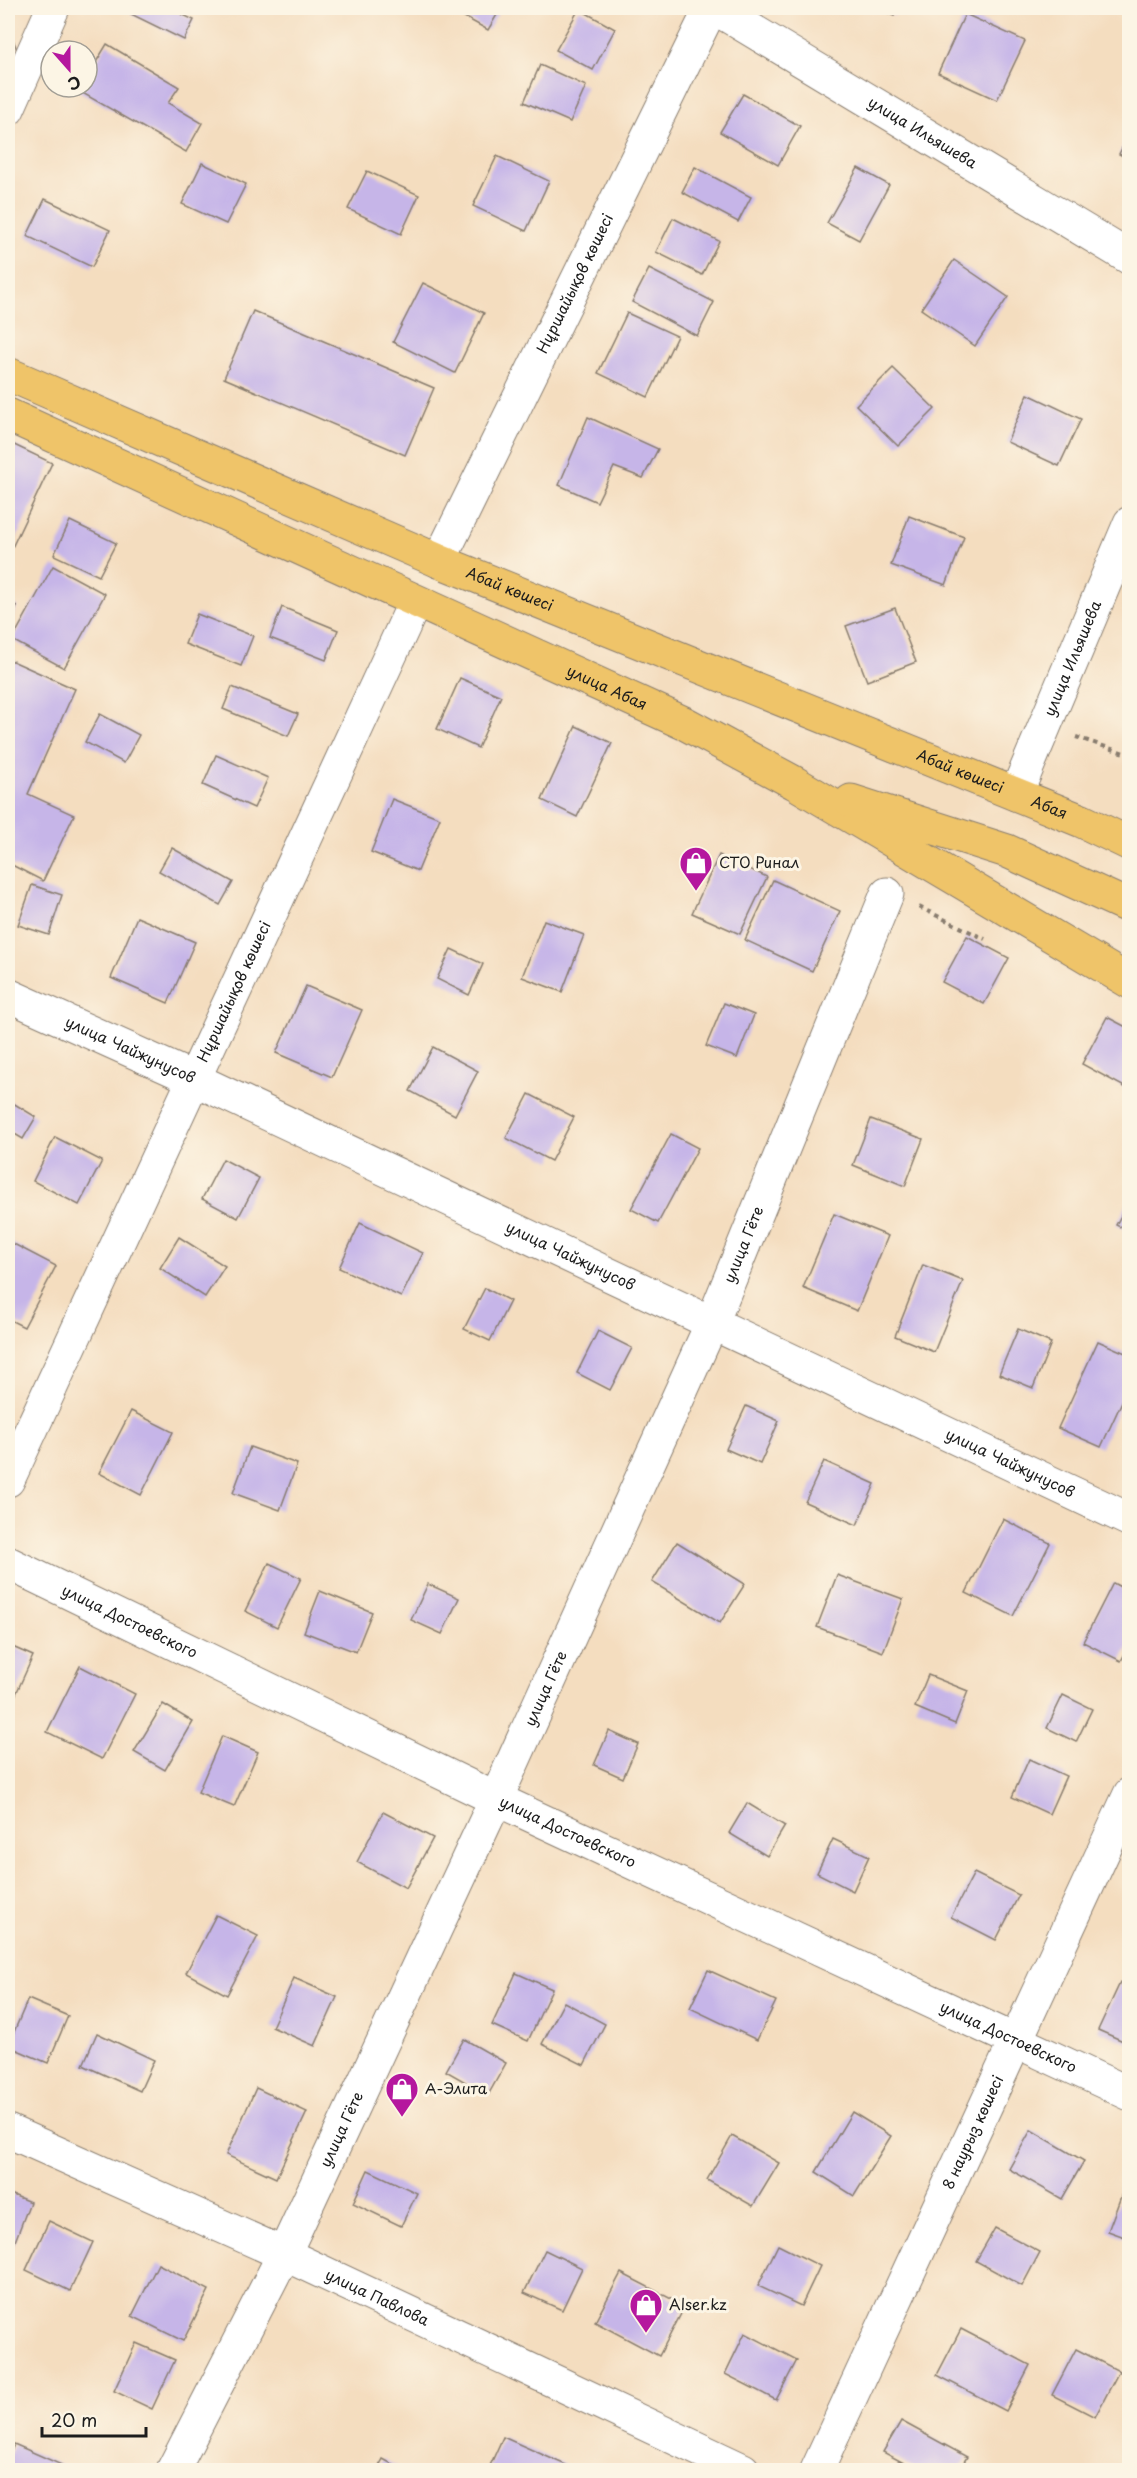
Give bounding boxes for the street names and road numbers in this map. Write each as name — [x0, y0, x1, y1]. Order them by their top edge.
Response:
street label: улица Ильяшева — [864, 90, 983, 174]
street label: Нұршайықов көшесі — [530, 209, 618, 357]
street label: Абай көшесі — [463, 560, 557, 616]
street label: улица Ильяшева — [1037, 596, 1106, 719]
street label: улица Абая — [563, 658, 651, 715]
street label: Абай көшесі — [914, 742, 1008, 798]
street label: Абая — [1028, 789, 1071, 824]
street label: Нұршайықов көшесі — [190, 917, 276, 1066]
street label: улица Чайжунусов — [62, 1009, 200, 1088]
street label: улица Гёте — [717, 1202, 768, 1286]
street label: улица Чайжунусов — [502, 1215, 640, 1295]
street label: улица Чайжунусов — [942, 1422, 1079, 1503]
street label: улица Достоевского — [58, 1578, 202, 1663]
street label: улица Гёте — [518, 1646, 572, 1730]
street label: улица Достоевского — [496, 1789, 640, 1873]
street label: улица Достоевского — [937, 1994, 1081, 2078]
street label: 8 наурыз көшесі — [936, 2071, 1008, 2193]
street label: улица Гёте — [313, 2087, 368, 2171]
street label: улица Павлова — [322, 2262, 434, 2331]

